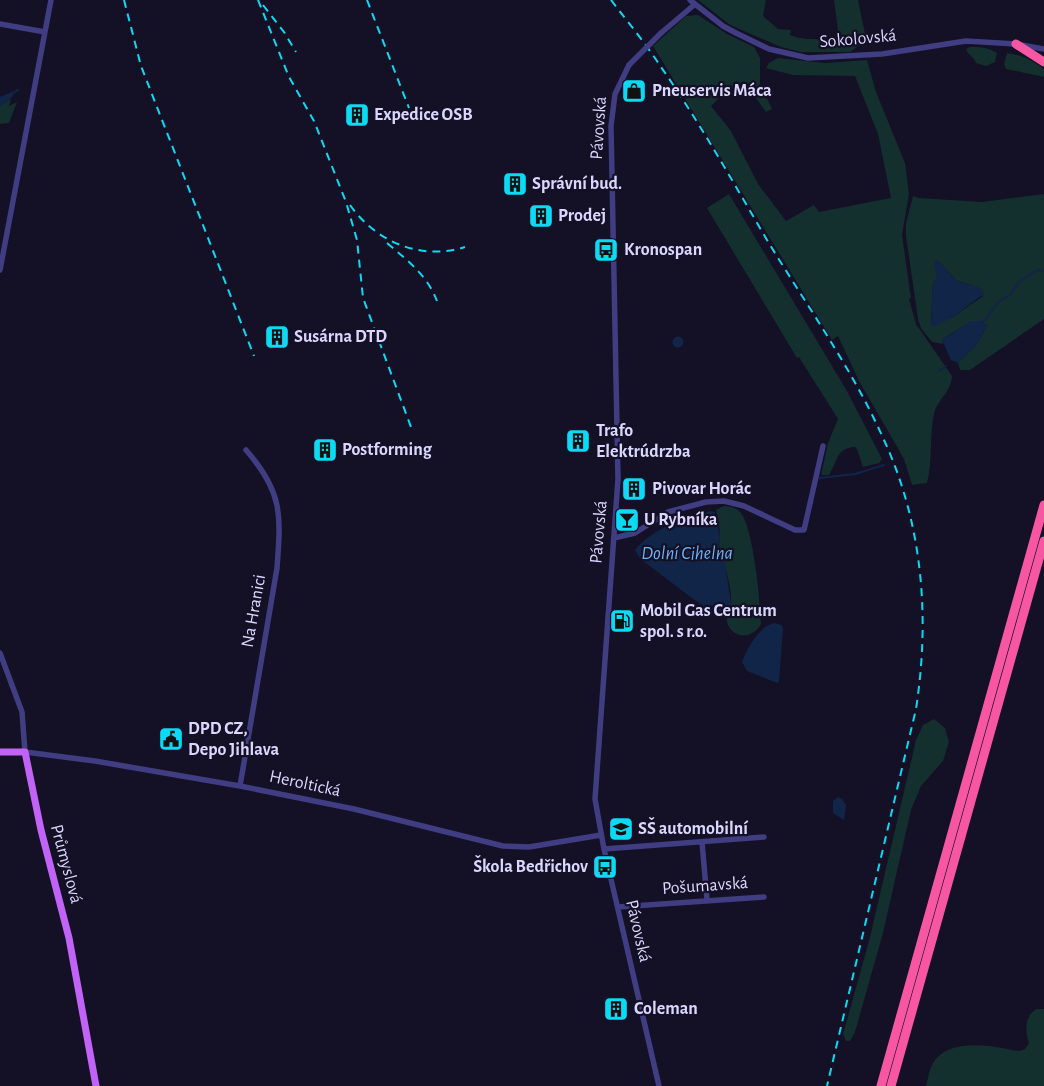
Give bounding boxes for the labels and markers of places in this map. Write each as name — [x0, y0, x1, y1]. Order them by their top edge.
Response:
shop icon: Pneuservis Máca — [621, 78, 647, 104]
place label: Pneuservis Máca — [652, 82, 772, 100]
building icon: Expedice OSB — [344, 102, 370, 128]
place label: Expedice OSB — [374, 106, 473, 124]
building icon: Správní bud. — [502, 171, 528, 197]
place label: Správní bud. — [532, 175, 622, 193]
building icon: Prodej — [528, 203, 554, 229]
place label: Prodej — [558, 207, 606, 225]
bus stop icon: Kronospan — [593, 237, 619, 263]
place label: Kronospan — [624, 241, 702, 259]
building icon: Susárna DTD — [264, 324, 290, 350]
place label: Susárna DTD — [294, 328, 387, 346]
place label: Trafo Elektrúdrzba — [596, 422, 691, 461]
building icon: Trafo Elektrúdrzba — [565, 428, 591, 454]
building icon: Postforming — [312, 437, 338, 463]
place label: Postforming — [342, 441, 433, 459]
building icon: Pivovar Horác — [621, 476, 647, 502]
place label: Pivovar Horác — [652, 480, 751, 498]
bar icon: U Rybníka — [614, 507, 640, 533]
place label: U Rybníka — [644, 511, 718, 529]
place label: Mobil Gas Centrum spol. s r.o. — [640, 602, 777, 641]
fuel station icon: Mobil Gas Centrum spol. s r.o. — [609, 608, 635, 634]
place label: DPD CZ, Depo Jihlava — [188, 720, 280, 759]
public building icon: DPD CZ, Depo Jihlava — [158, 726, 184, 752]
school or university icon: SŠ automobilní — [608, 816, 634, 842]
place label: SŠ automobilní — [638, 817, 748, 838]
bus stop icon: Škola Bedřichov — [592, 854, 618, 880]
place label: Škola Bedřichov — [473, 855, 588, 876]
building icon: Coleman — [603, 996, 629, 1022]
place label: Coleman — [634, 1000, 698, 1018]

